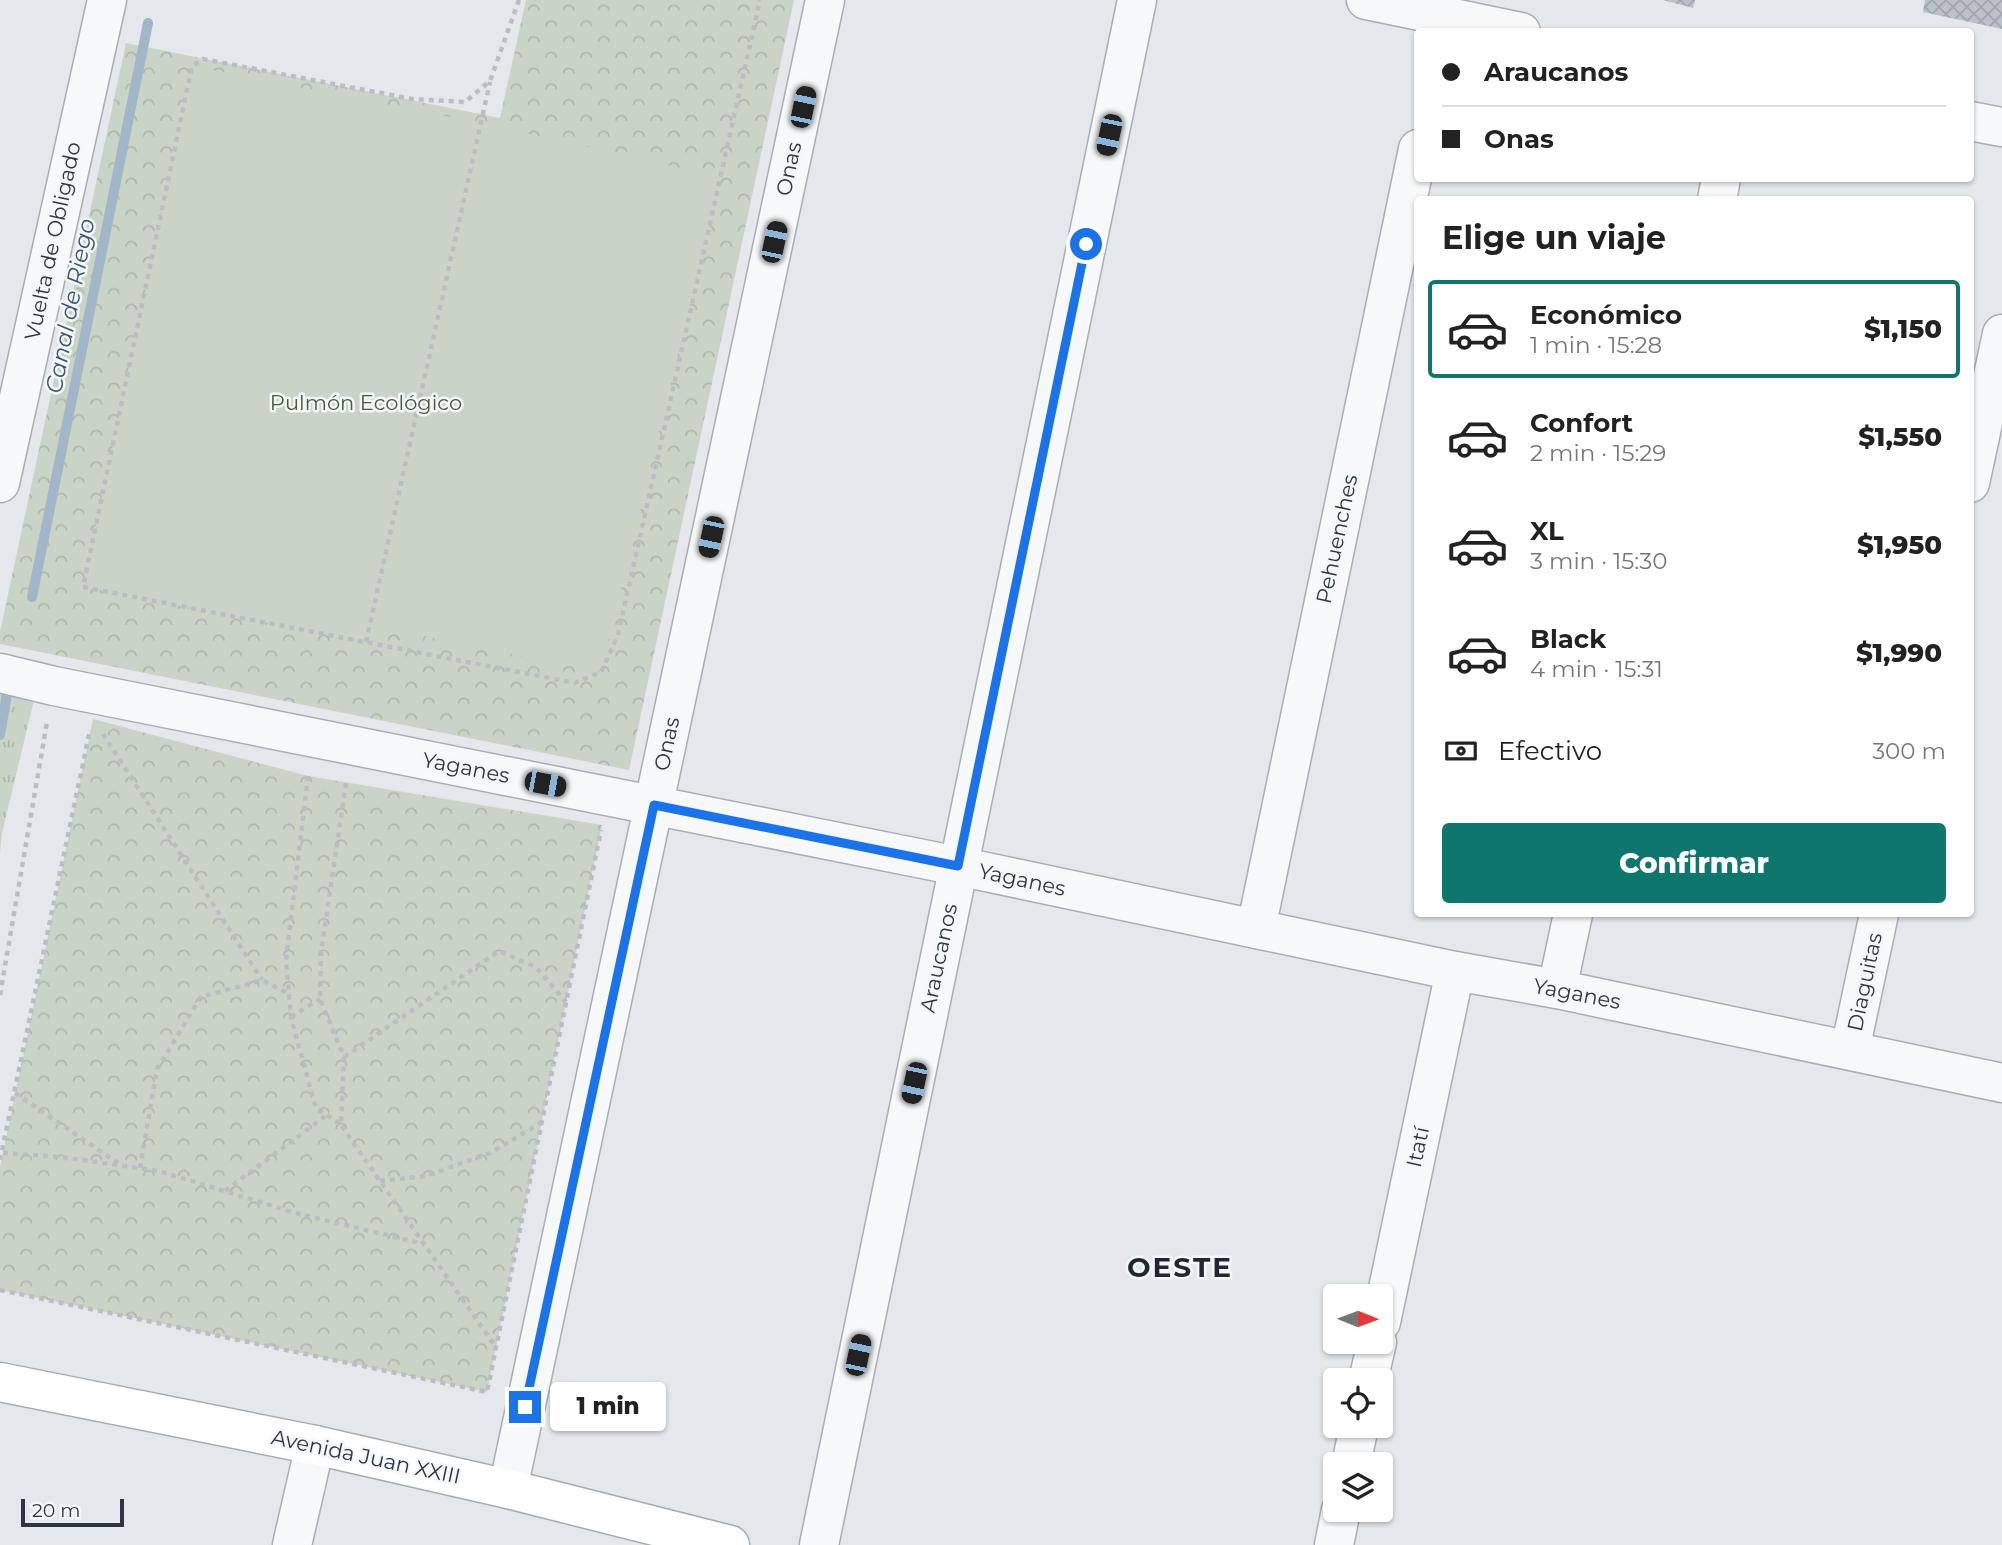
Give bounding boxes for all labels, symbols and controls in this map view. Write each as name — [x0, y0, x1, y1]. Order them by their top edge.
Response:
text: Araucanos — [1484, 56, 1628, 88]
car — [789, 84, 818, 130]
car — [1095, 112, 1124, 158]
text: Onas — [1484, 123, 1554, 155]
street label: Vuelta de Obligado — [19, 139, 86, 342]
street label: Onas — [771, 140, 806, 198]
water label: Canal de Riego — [39, 216, 101, 396]
text: Elige un viaje — [1442, 218, 1666, 257]
car — [760, 219, 789, 265]
route start — [1070, 228, 1102, 260]
icon: car — [1446, 298, 1509, 361]
text: Económico — [1530, 299, 1682, 331]
text: $1,150 — [1864, 313, 1942, 345]
text: 1 min · 15:28 — [1530, 331, 1662, 359]
park label: Pulmón Ecológico — [270, 390, 462, 415]
icon: car — [1446, 406, 1509, 469]
text: Confort — [1530, 407, 1633, 439]
text: $1,550 — [1858, 421, 1942, 453]
text: 2 min · 15:29 — [1530, 439, 1666, 467]
street label: Pehuenches — [1311, 472, 1362, 606]
car — [697, 514, 726, 560]
icon: car — [1446, 514, 1509, 577]
text: XL — [1530, 515, 1564, 547]
text: $1,950 — [1857, 529, 1942, 561]
text: 3 min · 15:30 — [1530, 547, 1667, 575]
icon: car — [1446, 622, 1509, 685]
text: Black — [1530, 623, 1606, 655]
text: $1,990 — [1856, 637, 1942, 669]
text: 4 min · 15:31 — [1530, 655, 1663, 683]
street label: Onas — [649, 715, 684, 773]
icon: cash — [1442, 732, 1480, 770]
text: Efectivo — [1498, 735, 1602, 767]
text: 300 m — [1872, 737, 1946, 765]
street label: Yaganes — [420, 747, 512, 788]
car — [523, 770, 568, 798]
button: Confirmar — [1442, 823, 1946, 903]
street label: Yaganes — [976, 858, 1068, 901]
street label: Araucanos — [915, 901, 962, 1015]
street label: Diaguitas — [1842, 930, 1887, 1033]
street label: Yaganes — [1531, 973, 1623, 1014]
car — [900, 1060, 929, 1106]
street label: Itatí — [1401, 1123, 1434, 1170]
district label: OESTE — [1127, 1250, 1233, 1284]
north arrow — [1323, 1284, 1393, 1354]
map controls — [1323, 1284, 1393, 1522]
car — [844, 1332, 873, 1378]
button: locate — [1323, 1368, 1393, 1438]
callout: 1 min — [550, 1382, 665, 1432]
route end — [509, 1391, 541, 1423]
text: 1 min — [576, 1392, 640, 1420]
street label: Avenida Juan XXIII — [269, 1424, 463, 1489]
button: layers — [1323, 1452, 1393, 1522]
scale bar — [21, 1496, 124, 1528]
text: 20 m — [32, 1499, 80, 1522]

